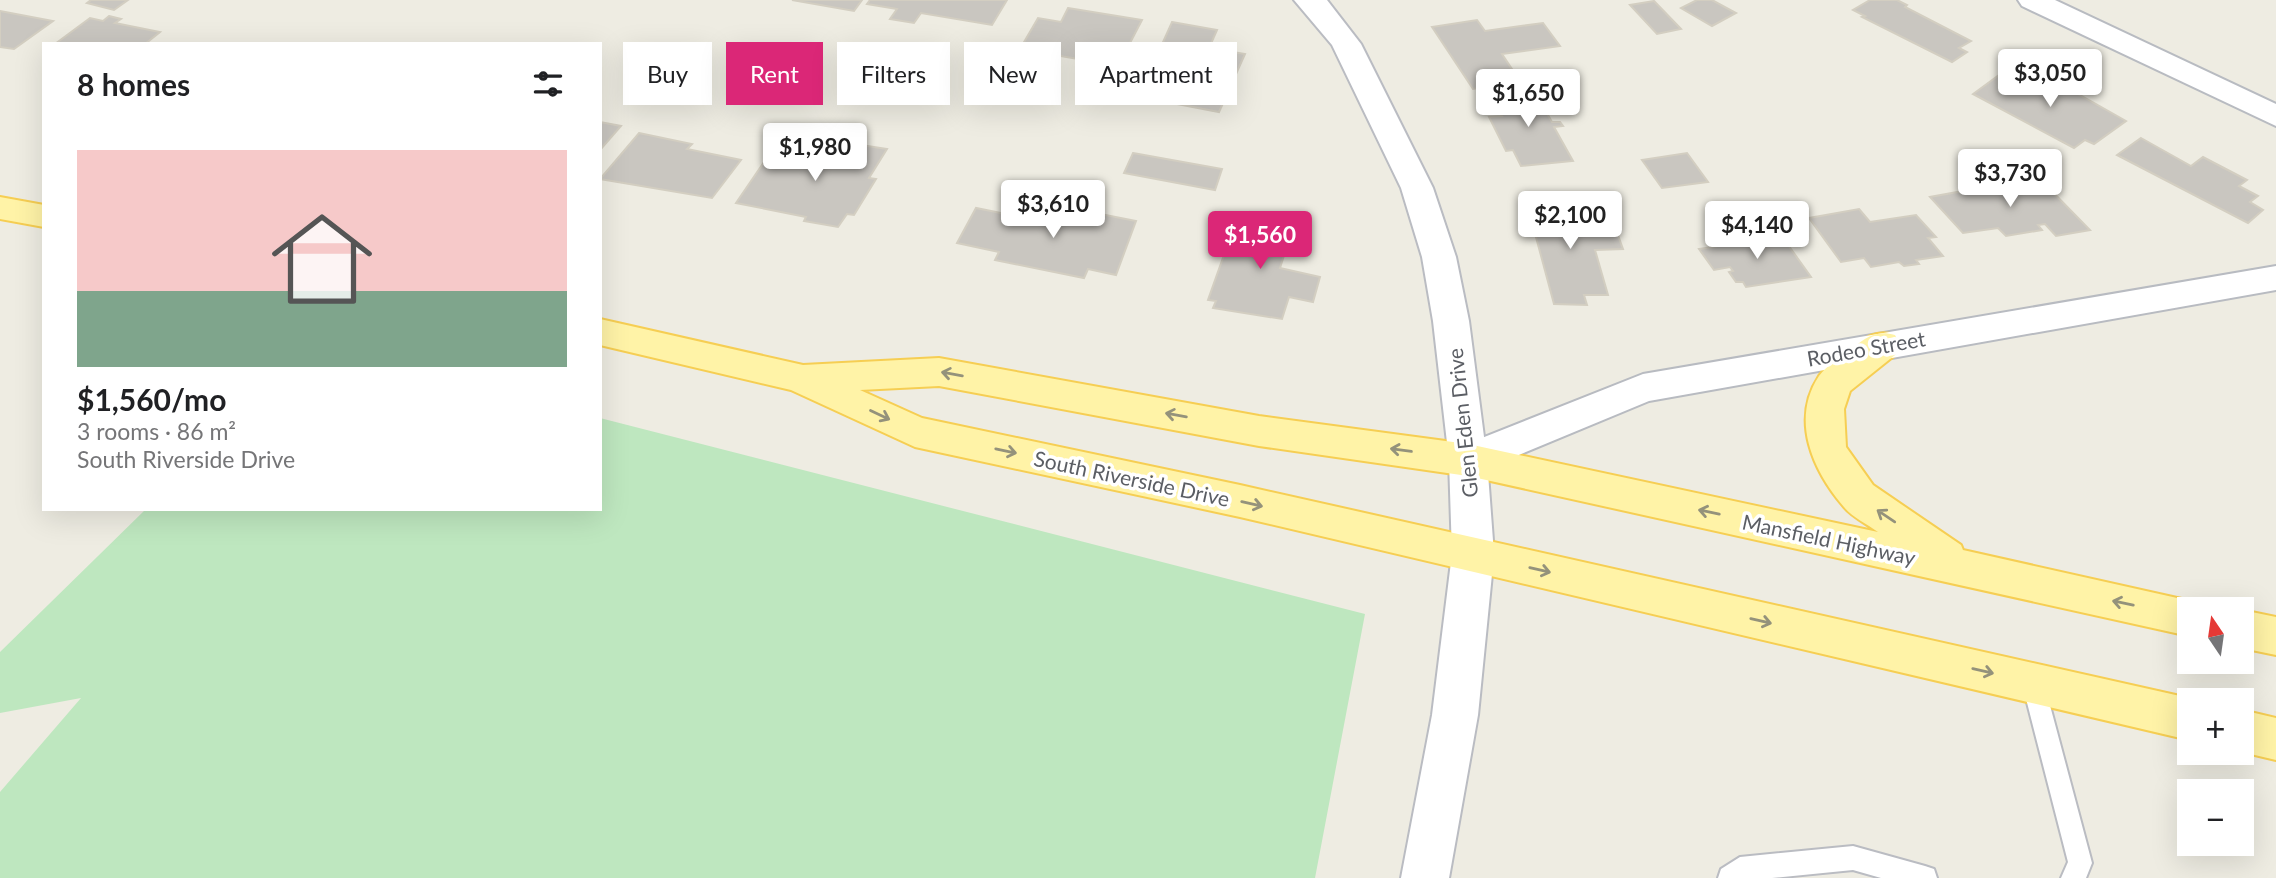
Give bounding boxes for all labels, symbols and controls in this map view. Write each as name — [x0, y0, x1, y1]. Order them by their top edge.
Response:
chip: Buy — [623, 42, 712, 105]
chip: Rent — [726, 42, 823, 105]
chip: Filters — [837, 42, 950, 105]
chip: New — [964, 42, 1061, 105]
chip: Apartment — [1075, 42, 1237, 105]
pin: $3,050 — [1993, 50, 2107, 109]
text: $3,050 — [2014, 58, 2086, 86]
icon: filters — [529, 65, 567, 103]
text: 8 homes — [77, 66, 190, 102]
pin: $1,650 — [1471, 69, 1585, 129]
text: $1,650 — [1492, 78, 1564, 106]
pin: $1,980 — [758, 124, 872, 183]
text: $1,980 — [779, 132, 851, 160]
pin: $3,730 — [1953, 150, 2067, 209]
text: $3,730 — [1974, 158, 2046, 186]
pin: $3,610 — [996, 180, 1110, 240]
text: $3,610 — [1017, 189, 1089, 217]
pin: $2,100 — [1513, 191, 1627, 251]
icon: home — [259, 196, 385, 322]
text: $2,100 — [1534, 200, 1606, 228]
pin: $4,140 — [1700, 202, 1814, 261]
text: $4,140 — [1721, 210, 1793, 238]
pin: $1,560 — [1203, 212, 1317, 271]
text: $1,560 — [1224, 220, 1296, 248]
street label: Rodeo Street — [1805, 325, 1928, 371]
street label: Glen Eden Drive — [1442, 347, 1482, 499]
one-way arrow — [941, 367, 964, 381]
text: $1,560/mo — [77, 381, 226, 417]
one-way arrow — [1165, 408, 1188, 422]
one-way arrow — [869, 409, 890, 422]
text: 3 rooms · 86 m² — [77, 417, 236, 445]
one-way arrow — [1390, 444, 1413, 457]
text: South Riverside Drive — [77, 445, 295, 473]
one-way arrow — [994, 445, 1017, 459]
street label: South Riverside Drive — [1032, 445, 1232, 511]
one-way arrow — [1240, 498, 1263, 511]
one-way arrow — [1698, 505, 1721, 519]
street label: Mansfield Highway — [1740, 508, 1918, 570]
one-way arrow — [1877, 508, 1896, 523]
one-way arrow — [1528, 564, 1550, 577]
one-way arrow — [2112, 595, 2135, 609]
north arrow — [2177, 597, 2254, 674]
map controls — [2177, 597, 2254, 856]
one-way arrow — [1749, 614, 1772, 628]
one-way arrow — [1971, 665, 1994, 679]
button: + — [2177, 688, 2254, 765]
button: − — [2177, 779, 2254, 856]

